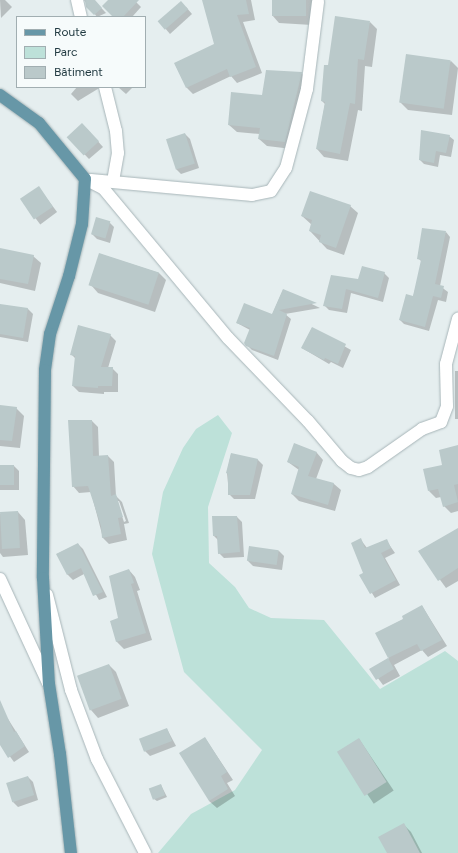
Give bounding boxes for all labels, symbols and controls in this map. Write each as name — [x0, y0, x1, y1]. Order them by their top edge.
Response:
legend — [16, 16, 146, 88]
text: Route — [54, 25, 86, 39]
text: Parc — [54, 45, 78, 59]
text: Bâtiment — [54, 65, 103, 79]

